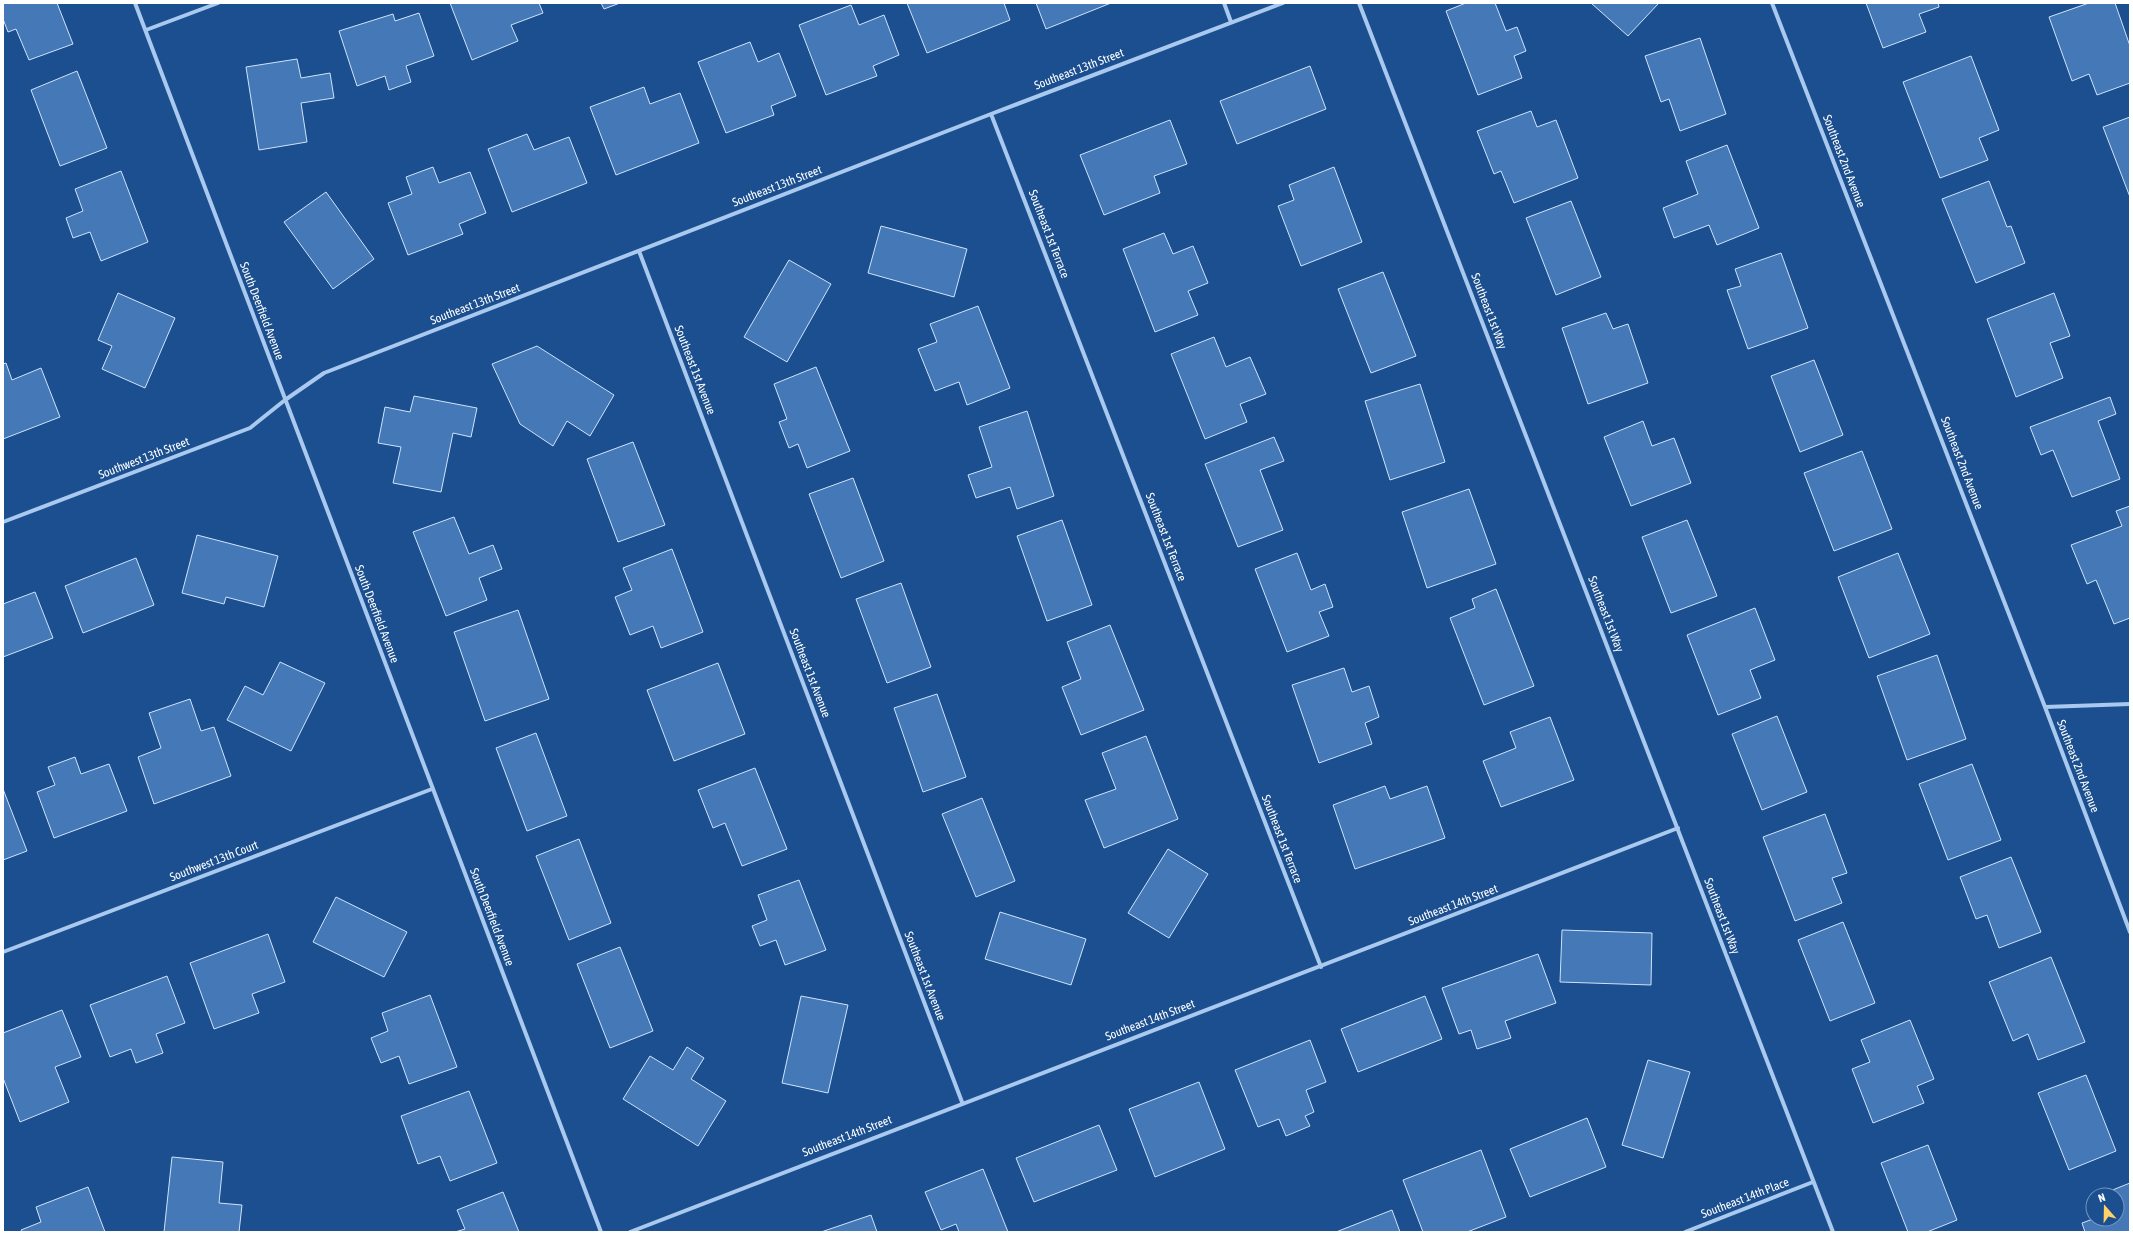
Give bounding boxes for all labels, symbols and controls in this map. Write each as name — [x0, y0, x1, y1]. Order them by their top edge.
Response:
street label: Southeast 13th Street — [1032, 45, 1126, 92]
street label: Southeast 2nd Avenue — [1820, 113, 1868, 209]
street label: Southeast 13th Street — [730, 162, 824, 209]
street label: Southeast 1st Terrace — [1026, 188, 1072, 280]
street label: South Deerfield Avenue — [237, 260, 287, 362]
street label: Southeast 1st Way — [1468, 271, 1510, 351]
street label: Southeast 13th Street — [428, 280, 522, 327]
street label: Southeast 1st Avenue — [672, 323, 718, 417]
street label: Southeast 2nd Avenue — [1938, 415, 1986, 511]
street label: Southwest 13th Street — [97, 434, 192, 482]
street label: Southeast 1st Terrace — [1143, 491, 1189, 583]
street label: South Deerfield Avenue — [352, 563, 402, 665]
street label: Southeast 1st Way — [1585, 574, 1627, 654]
street label: Southeast 1st Avenue — [787, 626, 833, 720]
street label: Southeast 2nd Avenue — [2054, 718, 2102, 814]
street label: Southeast 1st Terrace — [1259, 793, 1305, 885]
street label: Southwest 13th Court — [168, 838, 261, 884]
street label: South Deerfield Avenue — [467, 866, 517, 968]
street label: Southeast 1st Way — [1701, 876, 1743, 956]
street label: Southeast 14th Street — [1406, 881, 1500, 928]
street label: Southeast 1st Avenue — [902, 929, 948, 1023]
street label: Southeast 14th Street — [1103, 996, 1197, 1043]
street label: Southeast 14th Street — [800, 1112, 894, 1159]
street label: Southeast 14th Place — [1699, 1175, 1791, 1221]
north arrow — [2085, 1187, 2125, 1227]
text: N — [2096, 1191, 2107, 1204]

